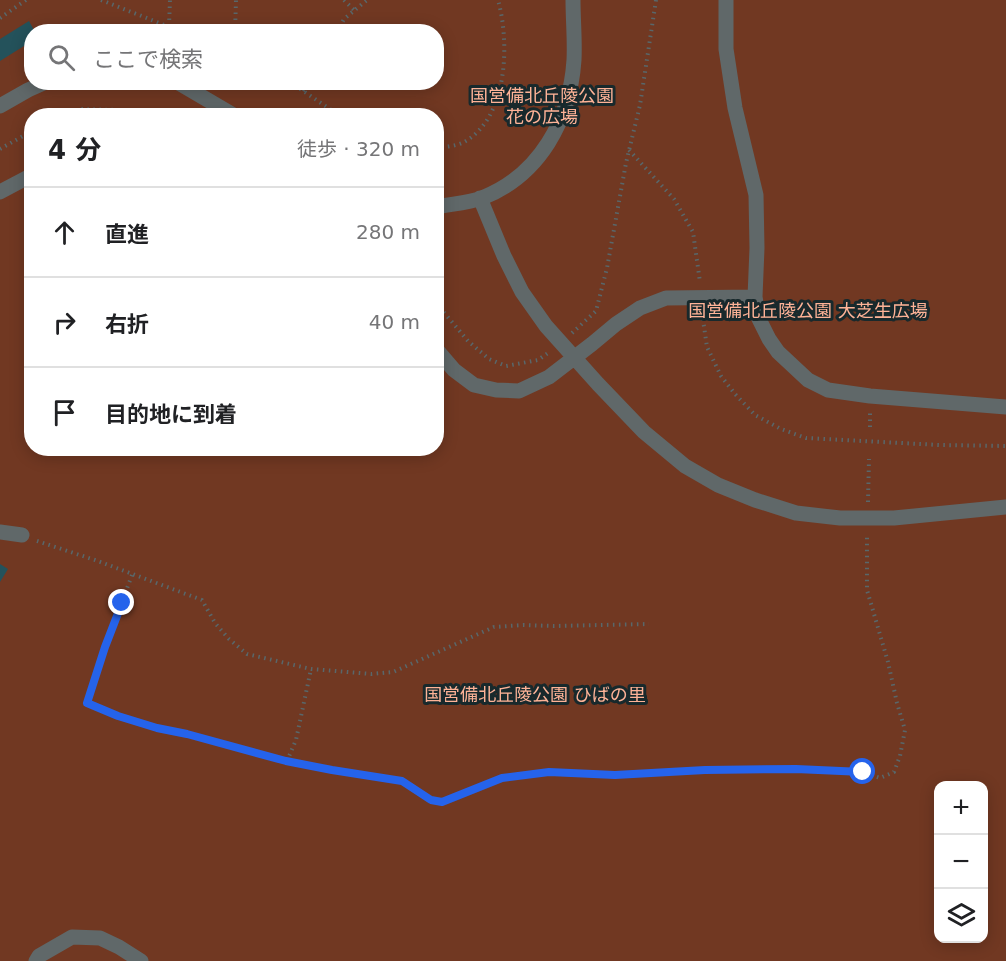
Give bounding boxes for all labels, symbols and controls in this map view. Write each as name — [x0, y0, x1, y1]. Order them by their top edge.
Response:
search box — [24, 24, 444, 90]
icon: search — [45, 41, 78, 74]
text: ここで検索 — [93, 47, 203, 72]
park label: 国営備北丘陵公園 花の広場 — [470, 85, 614, 127]
text: 4 分 — [48, 135, 101, 165]
text: 徒歩 · 320 m — [297, 137, 420, 161]
icon: ahead — [48, 216, 81, 249]
text: 280 m — [356, 220, 420, 244]
text: 直進 — [105, 222, 149, 247]
park label: 国営備北丘陵公園 大芝生広場 — [688, 300, 928, 321]
icon: right — [48, 306, 81, 339]
text: 40 m — [369, 310, 420, 334]
text: 右折 — [105, 312, 149, 337]
icon: arrive — [48, 396, 81, 429]
text: 目的地に到着 — [105, 402, 237, 427]
route end — [108, 589, 134, 615]
park label: 国営備北丘陵公園 ひばの里 — [424, 684, 646, 705]
route start — [849, 758, 875, 784]
map controls — [934, 781, 988, 943]
button: + — [934, 781, 988, 835]
button: − — [934, 835, 988, 889]
button: layers — [934, 889, 988, 943]

